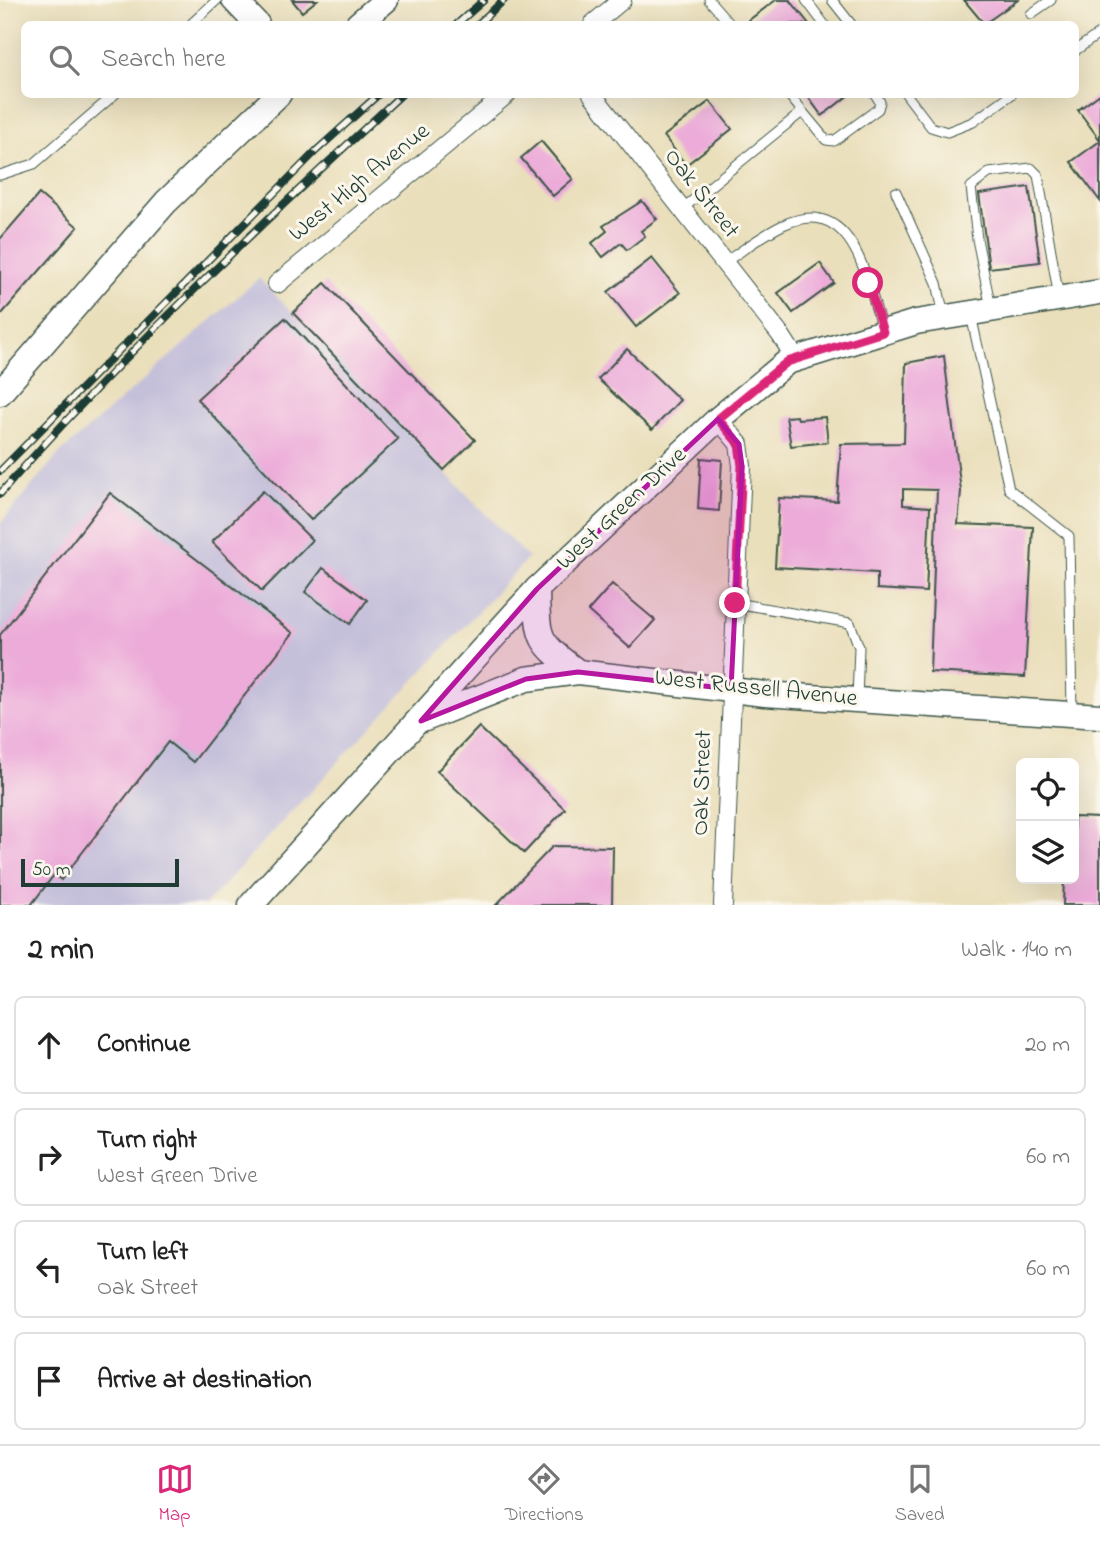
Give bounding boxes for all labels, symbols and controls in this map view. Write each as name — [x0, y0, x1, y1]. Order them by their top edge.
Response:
search box — [21, 21, 1079, 98]
icon: search — [45, 41, 83, 79]
text: Search here — [101, 41, 226, 79]
street label: West High Avenue — [282, 115, 438, 251]
street label: Oak Street — [655, 142, 747, 246]
route start — [852, 267, 883, 298]
street label: West Green Drive — [549, 439, 695, 579]
route end — [719, 587, 750, 618]
street label: West Russell Avenue — [653, 661, 859, 717]
street label: Oak Street — [684, 730, 722, 836]
map controls — [1016, 758, 1079, 884]
button: locate — [1016, 758, 1079, 821]
button: layers — [1016, 821, 1079, 884]
scale bar — [21, 856, 178, 888]
text: 50 m — [32, 857, 71, 884]
text: 2 min — [28, 929, 94, 973]
text: Walk · 140 m — [961, 934, 1072, 967]
icon: ahead — [30, 1026, 68, 1064]
text: Continue — [97, 1026, 190, 1064]
text: 20 m — [1025, 1029, 1070, 1062]
text: Turn right — [97, 1122, 197, 1160]
icon: right — [30, 1138, 68, 1176]
text: 60 m — [1026, 1141, 1070, 1174]
text: West Green Drive — [97, 1160, 258, 1193]
text: Turn left — [97, 1234, 188, 1272]
icon: left — [30, 1250, 68, 1288]
text: 60 m — [1026, 1253, 1070, 1286]
text: Oak Street — [97, 1272, 198, 1305]
icon: arrive — [30, 1362, 68, 1400]
text: Arrive at destination — [97, 1362, 312, 1400]
tab: Map — [156, 1460, 194, 1529]
tab: Directions — [505, 1460, 584, 1529]
tab: Saved — [895, 1460, 944, 1529]

